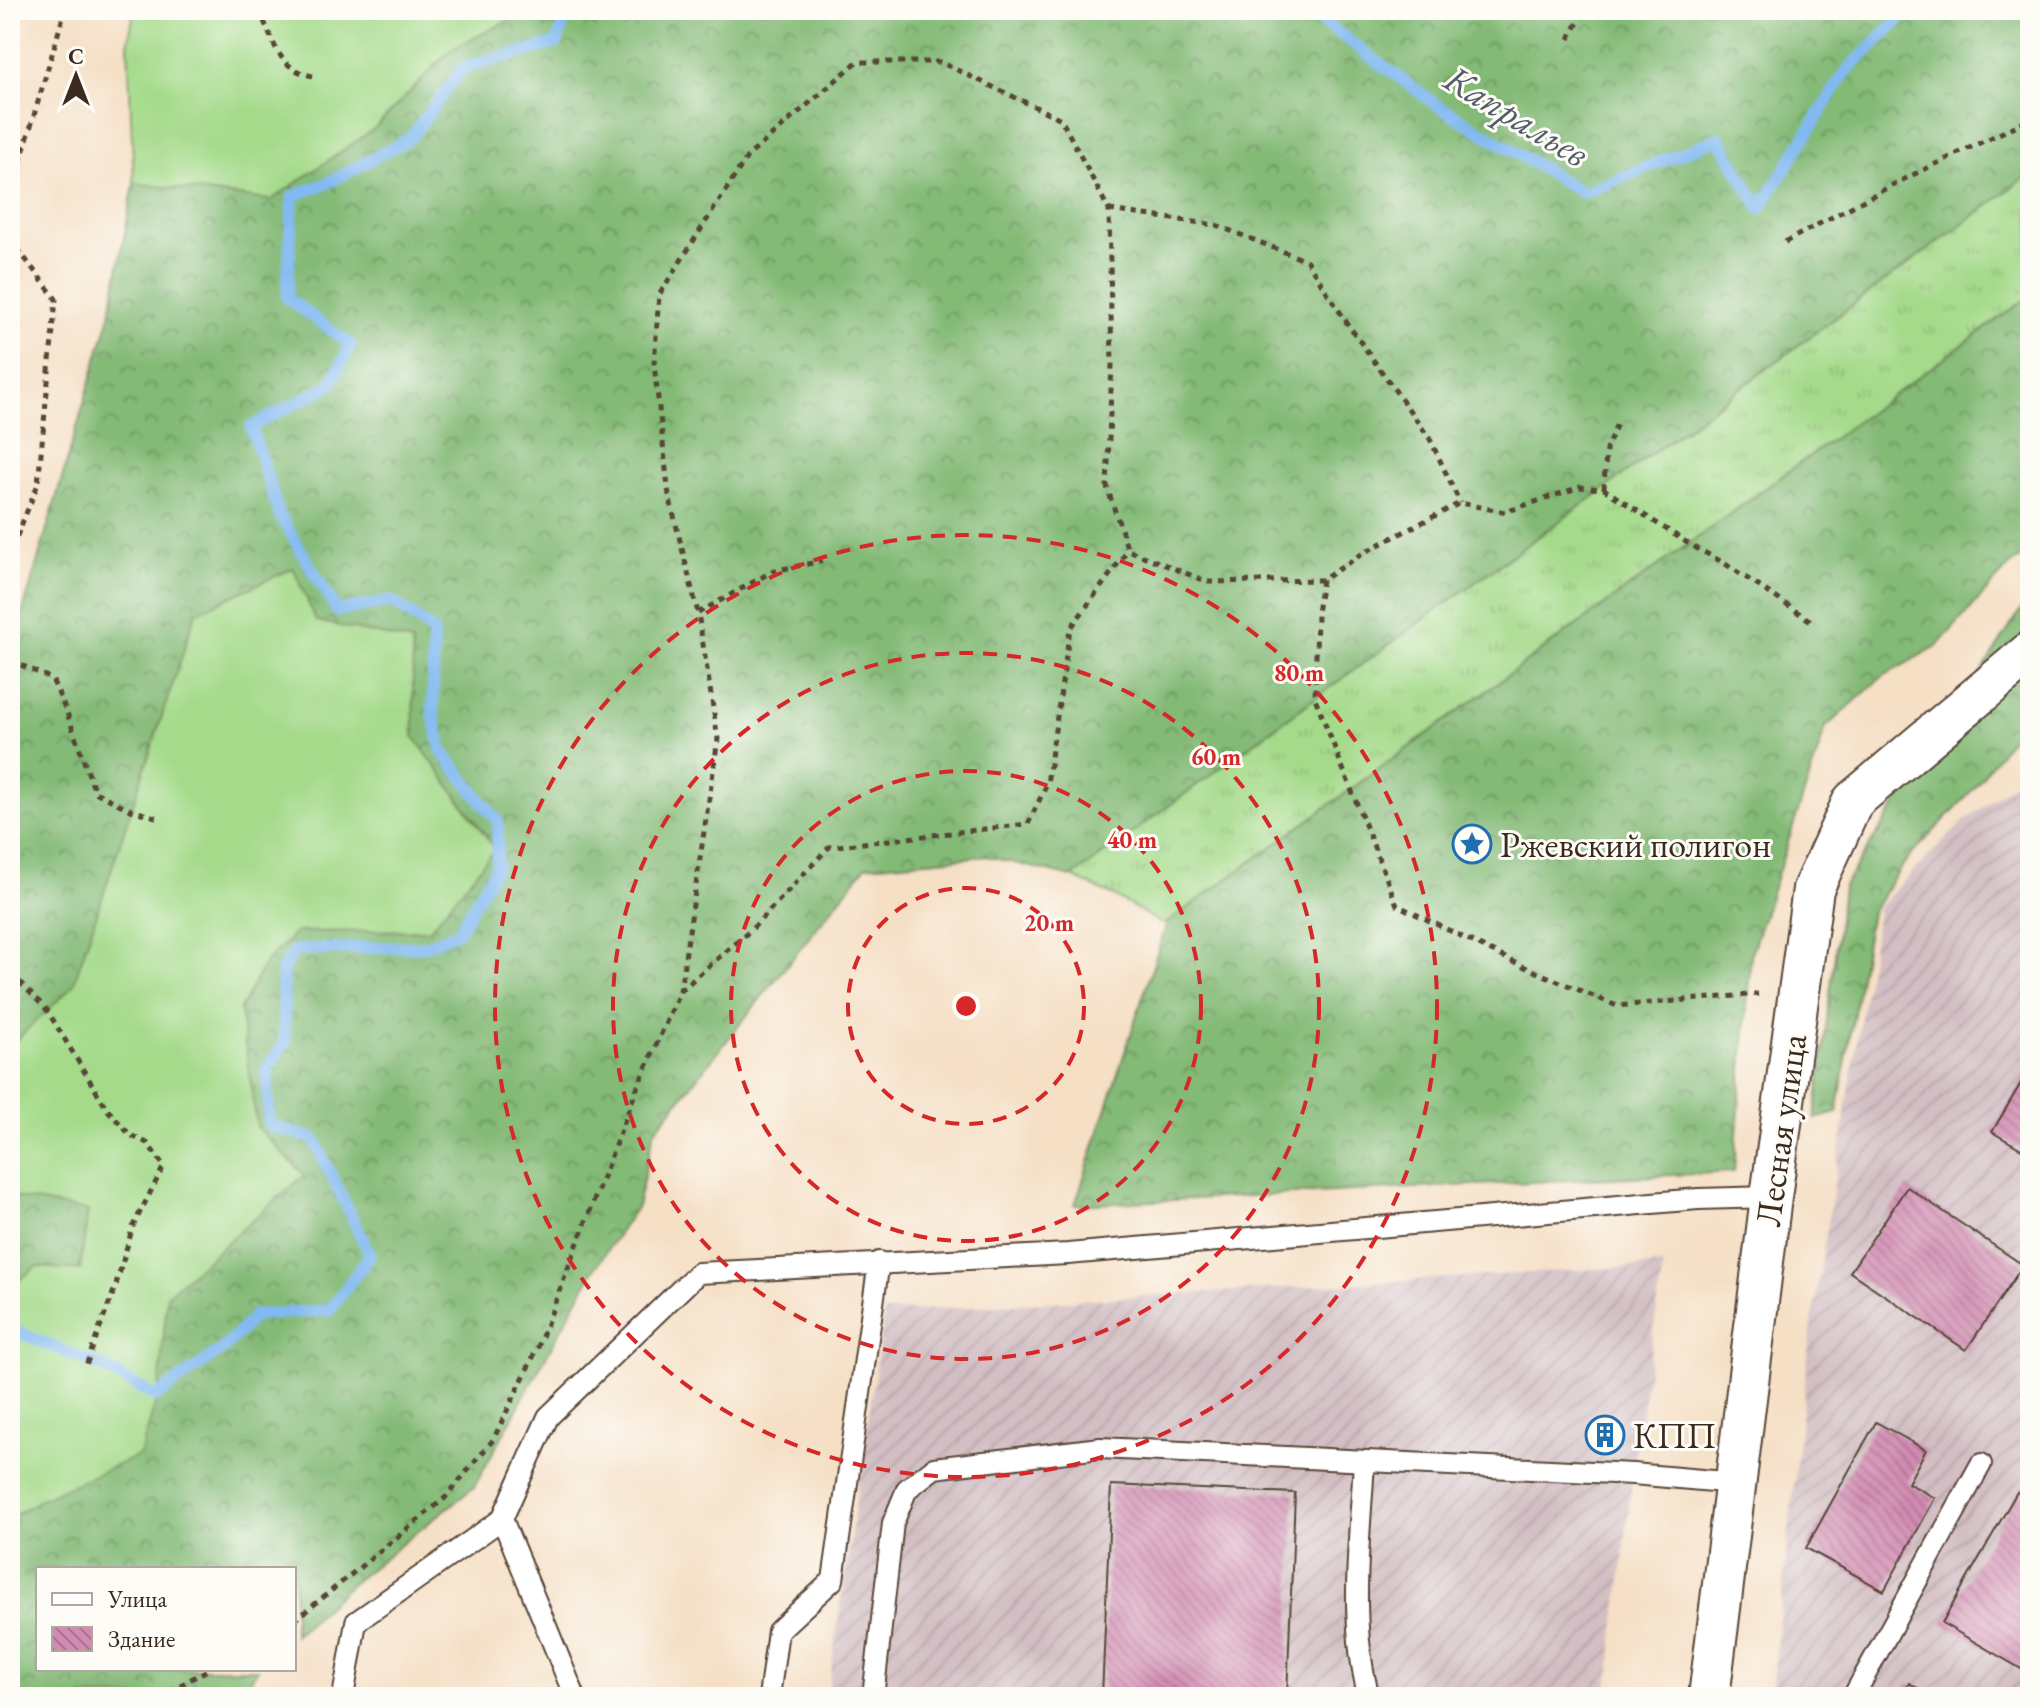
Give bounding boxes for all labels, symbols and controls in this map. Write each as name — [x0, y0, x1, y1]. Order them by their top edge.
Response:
north arrow — [36, 36, 116, 116]
text: С — [68, 42, 84, 71]
water label: Капральев — [1435, 53, 1599, 178]
text: 80 m — [1274, 657, 1324, 688]
text: 60 m — [1191, 741, 1241, 772]
place label: Ржевский полигон — [1500, 821, 1771, 868]
place icon: Ржевский полигон — [1451, 823, 1493, 865]
text: 40 m — [1107, 824, 1157, 855]
text: 20 m — [1024, 907, 1074, 938]
centre of rings — [952, 992, 980, 1020]
street label: Лесная улица — [1744, 1030, 1817, 1229]
place label: КПП — [1633, 1412, 1716, 1459]
building icon: КПП — [1584, 1414, 1626, 1456]
legend — [36, 1567, 296, 1671]
text: Улица — [107, 1583, 167, 1614]
text: Здание — [108, 1623, 175, 1654]

